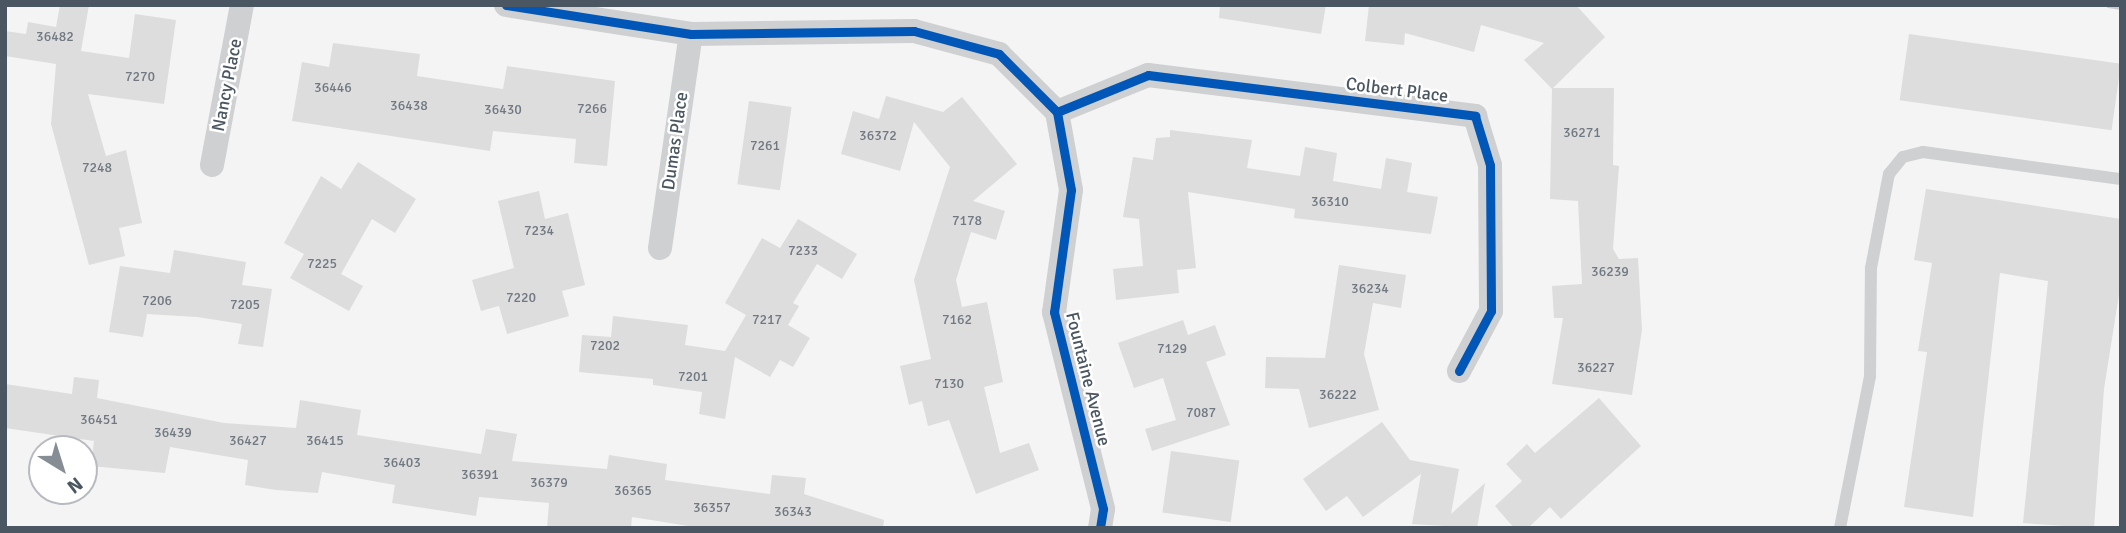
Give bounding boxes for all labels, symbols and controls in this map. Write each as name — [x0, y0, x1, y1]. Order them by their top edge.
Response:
house number: 36482 — [36, 29, 74, 45]
street label: Nancy Place — [207, 37, 247, 133]
house number: 7270 — [125, 69, 155, 85]
street label: Colbert Place — [1345, 73, 1449, 107]
house number: 36446 — [314, 80, 352, 96]
street label: Dumas Place — [657, 91, 693, 191]
house number: 36438 — [390, 98, 428, 114]
house number: 7266 — [577, 101, 607, 117]
house number: 36430 — [484, 102, 522, 118]
house number: 36271 — [1563, 125, 1601, 141]
house number: 36372 — [859, 128, 897, 144]
house number: 7261 — [750, 138, 780, 154]
house number: 7248 — [82, 160, 112, 176]
house number: 36310 — [1311, 194, 1349, 210]
house number: 7178 — [952, 213, 982, 229]
house number: 7234 — [524, 223, 554, 239]
house number: 7233 — [788, 243, 818, 259]
house number: 7225 — [307, 256, 337, 272]
house number: 36239 — [1591, 264, 1629, 280]
house number: 36234 — [1351, 281, 1389, 297]
house number: 7220 — [506, 290, 536, 306]
house number: 7206 — [142, 293, 172, 309]
house number: 7205 — [230, 297, 260, 313]
street label: Fountaine Avenue — [1061, 310, 1115, 448]
house number: 7217 — [752, 312, 782, 328]
house number: 7162 — [942, 312, 972, 328]
house number: 7202 — [590, 338, 620, 354]
house number: 7129 — [1157, 341, 1187, 357]
house number: 36227 — [1577, 360, 1615, 376]
house number: 7201 — [678, 369, 708, 385]
house number: 7130 — [934, 376, 964, 392]
house number: 36222 — [1319, 387, 1357, 403]
house number: 7087 — [1186, 405, 1216, 421]
house number: 36451 — [80, 412, 118, 428]
house number: 36439 — [154, 425, 192, 441]
house number: 36427 — [229, 433, 267, 449]
house number: 36415 — [306, 433, 344, 449]
north arrow — [28, 435, 98, 505]
house number: 36403 — [383, 455, 421, 471]
house number: 36391 — [461, 467, 499, 483]
text: N — [62, 471, 87, 498]
house number: 36379 — [530, 475, 568, 491]
house number: 36365 — [614, 483, 652, 499]
house number: 36357 — [693, 500, 731, 516]
house number: 36343 — [774, 504, 812, 520]

